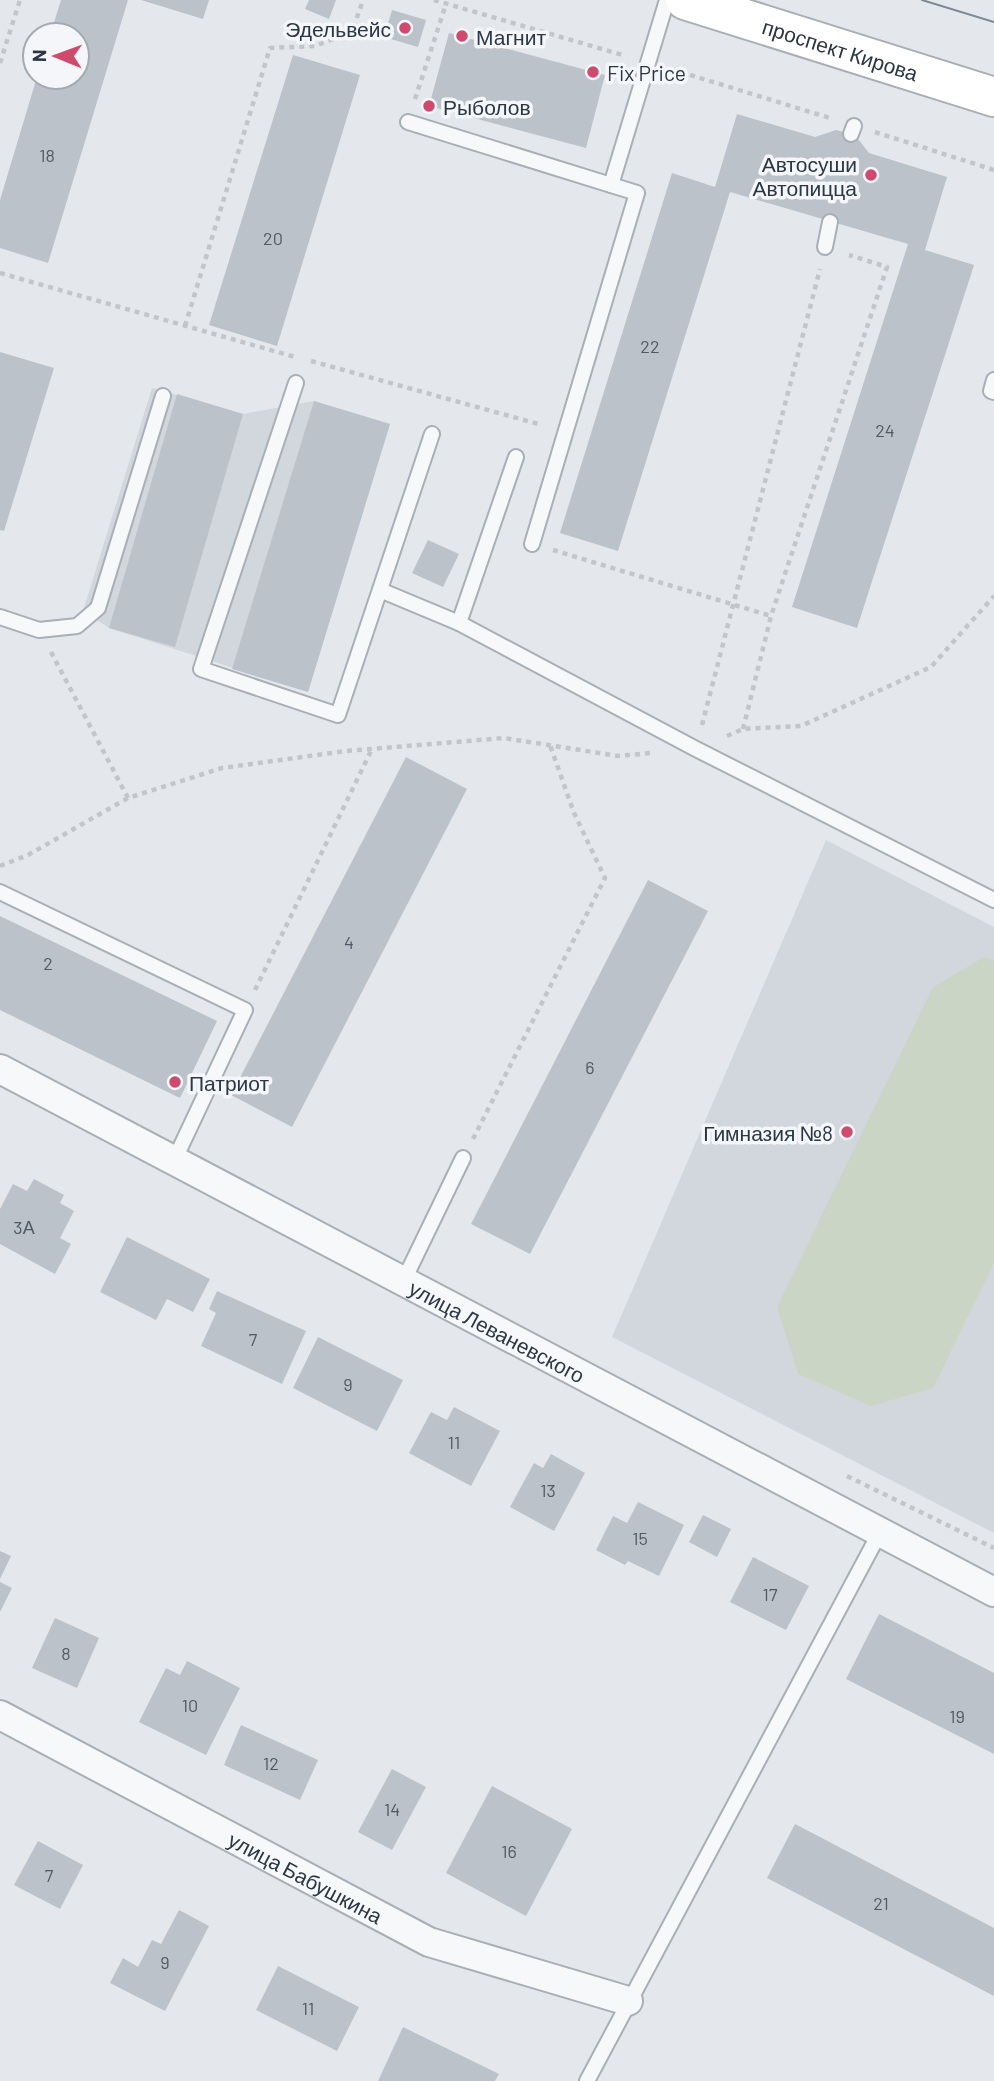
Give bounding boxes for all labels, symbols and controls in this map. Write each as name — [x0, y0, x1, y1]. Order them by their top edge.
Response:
street label: проспект Кирова — [760, 13, 922, 85]
place label: Эдельвейс — [285, 16, 391, 41]
marker: Эдельвейс — [397, 20, 413, 36]
north arrow — [21, 21, 91, 91]
place label: Магнит — [476, 24, 546, 49]
marker: Магнит — [454, 28, 470, 44]
text: N — [27, 49, 50, 62]
place label: Fix Price — [607, 60, 686, 85]
marker: Fix Price — [585, 64, 601, 80]
place label: Рыболов — [443, 94, 531, 119]
marker: Рыболов — [421, 98, 437, 114]
house number: 18 — [39, 144, 55, 166]
place label: Автосуши Автопицца — [752, 151, 857, 200]
marker: Автосуши Автопицца — [863, 167, 879, 183]
house number: 20 — [263, 227, 283, 249]
house number: 22 — [640, 335, 660, 357]
house number: 24 — [875, 419, 895, 441]
house number: 4 — [344, 931, 354, 953]
house number: 2 — [43, 952, 53, 974]
house number: 6 — [585, 1056, 595, 1078]
place label: Патриот — [189, 1070, 270, 1095]
marker: Патриот — [167, 1074, 183, 1090]
place label: Гимназия №8 — [703, 1120, 833, 1145]
marker: Гимназия №8 — [839, 1124, 855, 1140]
house number: 3А — [13, 1216, 35, 1238]
street label: улица Леваневского — [405, 1274, 589, 1387]
house number: 7 — [249, 1328, 258, 1350]
house number: 9 — [343, 1373, 353, 1395]
house number: 11 — [448, 1431, 460, 1453]
house number: 13 — [540, 1479, 556, 1501]
house number: 15 — [632, 1527, 648, 1549]
house number: 17 — [763, 1583, 778, 1605]
house number: 8 — [61, 1642, 71, 1664]
house number: 10 — [182, 1694, 198, 1716]
house number: 19 — [949, 1705, 965, 1727]
house number: 12 — [263, 1752, 279, 1774]
house number: 14 — [384, 1798, 400, 1820]
street label: улица Бабушкина — [225, 1826, 387, 1928]
house number: 16 — [501, 1840, 517, 1862]
house number: 7 — [45, 1864, 54, 1886]
house number: 21 — [873, 1892, 889, 1914]
house number: 9 — [160, 1951, 170, 1973]
house number: 11 — [302, 1997, 314, 2019]

